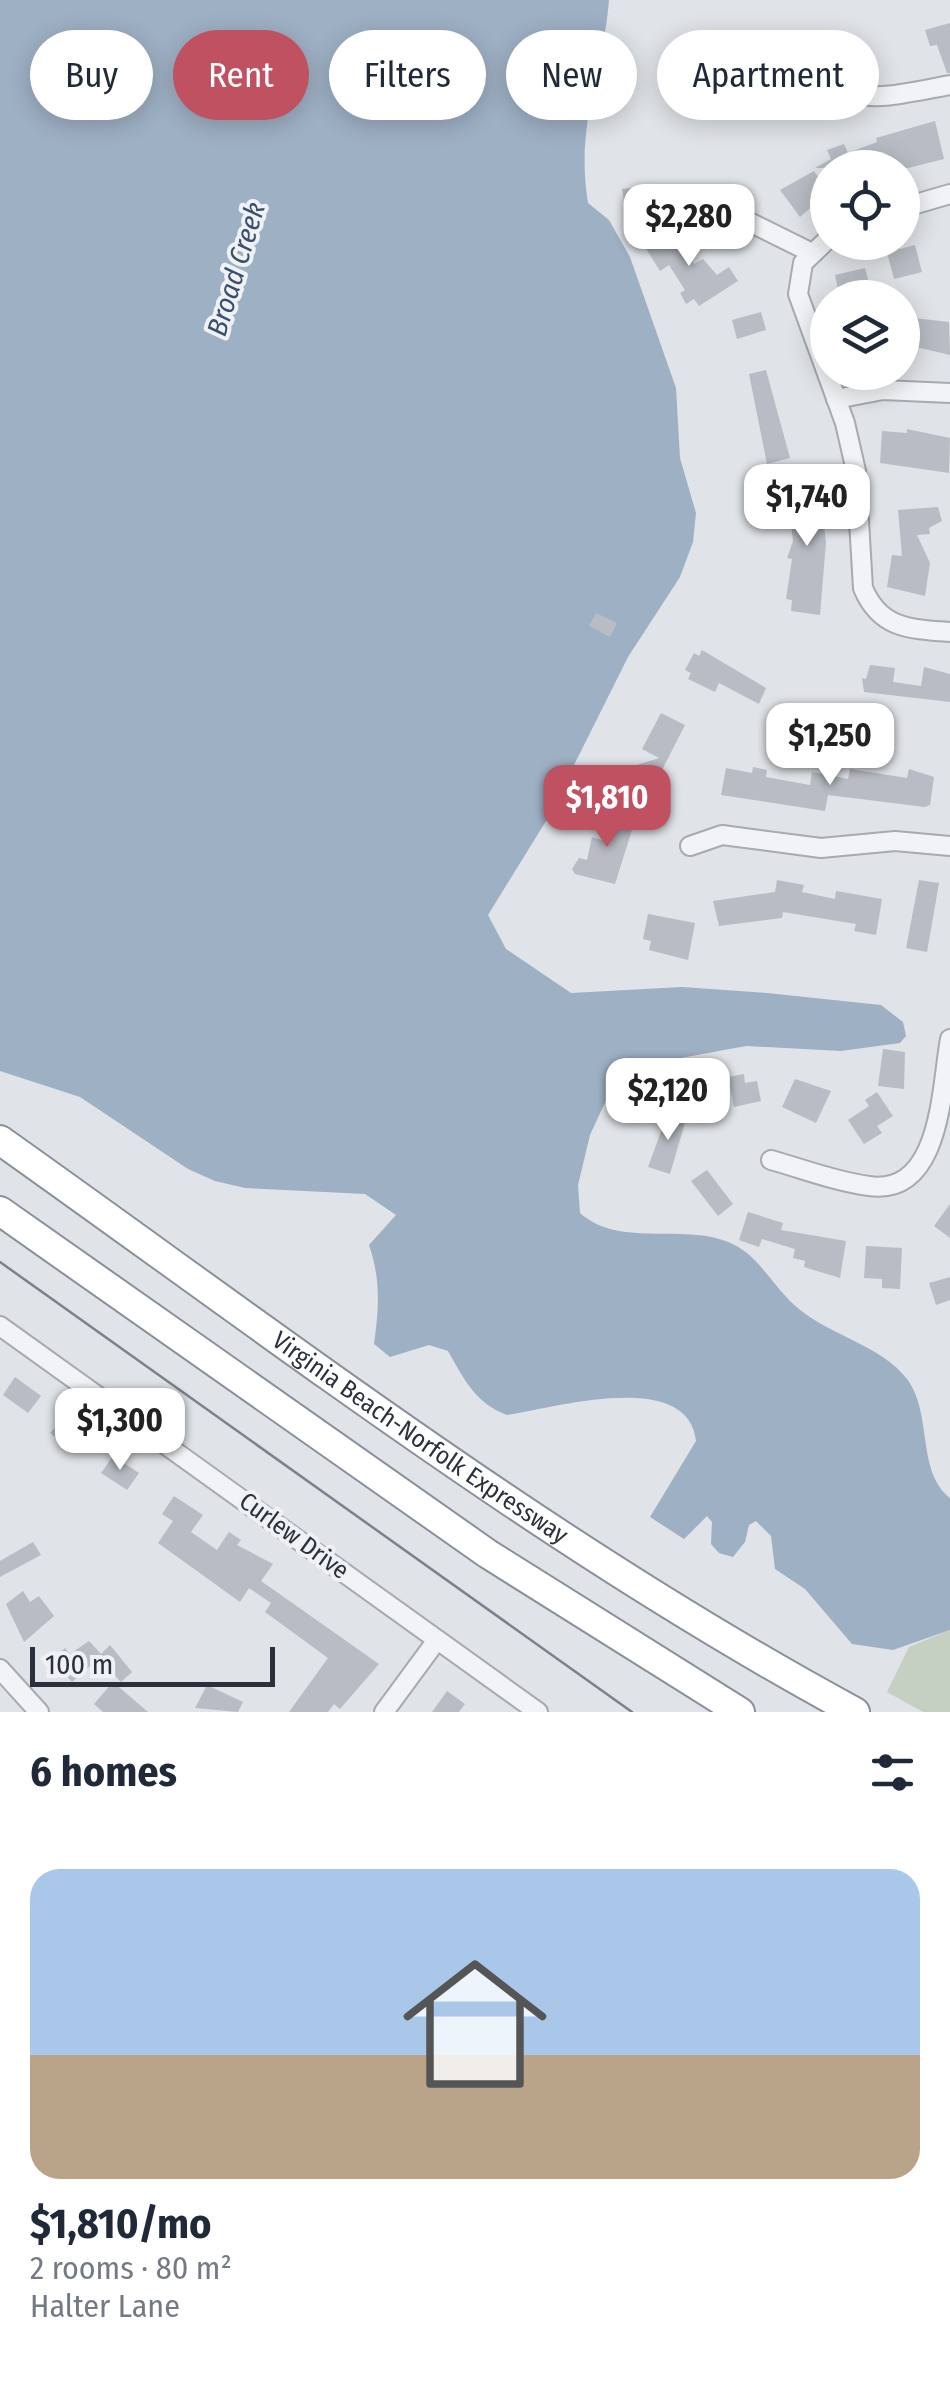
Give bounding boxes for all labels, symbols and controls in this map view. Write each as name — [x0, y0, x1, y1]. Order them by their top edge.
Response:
chip: Buy — [30, 30, 153, 120]
chip: Rent — [173, 30, 309, 120]
chip: Filters — [329, 30, 486, 120]
chip: New — [506, 30, 637, 120]
chip: Apartment — [657, 30, 879, 120]
map controls — [810, 150, 920, 390]
button: locate — [810, 150, 920, 260]
pin: $2,280 — [608, 184, 770, 269]
text: $2,280 — [646, 197, 732, 235]
water label: Broad Creek — [200, 198, 272, 340]
button: layers — [810, 280, 920, 390]
pin: $1,740 — [726, 464, 888, 549]
text: $1,740 — [766, 477, 848, 515]
pin: $1,250 — [749, 703, 911, 788]
text: $1,250 — [788, 716, 872, 754]
pin: $1,810 — [526, 765, 688, 850]
text: $1,810 — [566, 778, 648, 816]
pin: $2,120 — [587, 1058, 749, 1143]
text: $2,120 — [628, 1071, 708, 1109]
street label: Virginia Beach-Norfolk Expressway — [266, 1325, 573, 1551]
pin: $1,300 — [39, 1388, 201, 1473]
text: $1,300 — [77, 1401, 163, 1439]
street label: Curlew Drive — [233, 1486, 355, 1586]
scale bar — [30, 1642, 275, 1686]
text: 100 m — [45, 1648, 113, 1681]
icon: filters — [865, 1745, 920, 1800]
text: 6 homes — [30, 1747, 177, 1797]
icon: home — [385, 1934, 565, 2114]
text: $1,810/mo — [30, 2199, 211, 2249]
text: 2 rooms · 80 m² — [30, 2249, 232, 2287]
text: Halter Lane — [30, 2287, 180, 2325]

